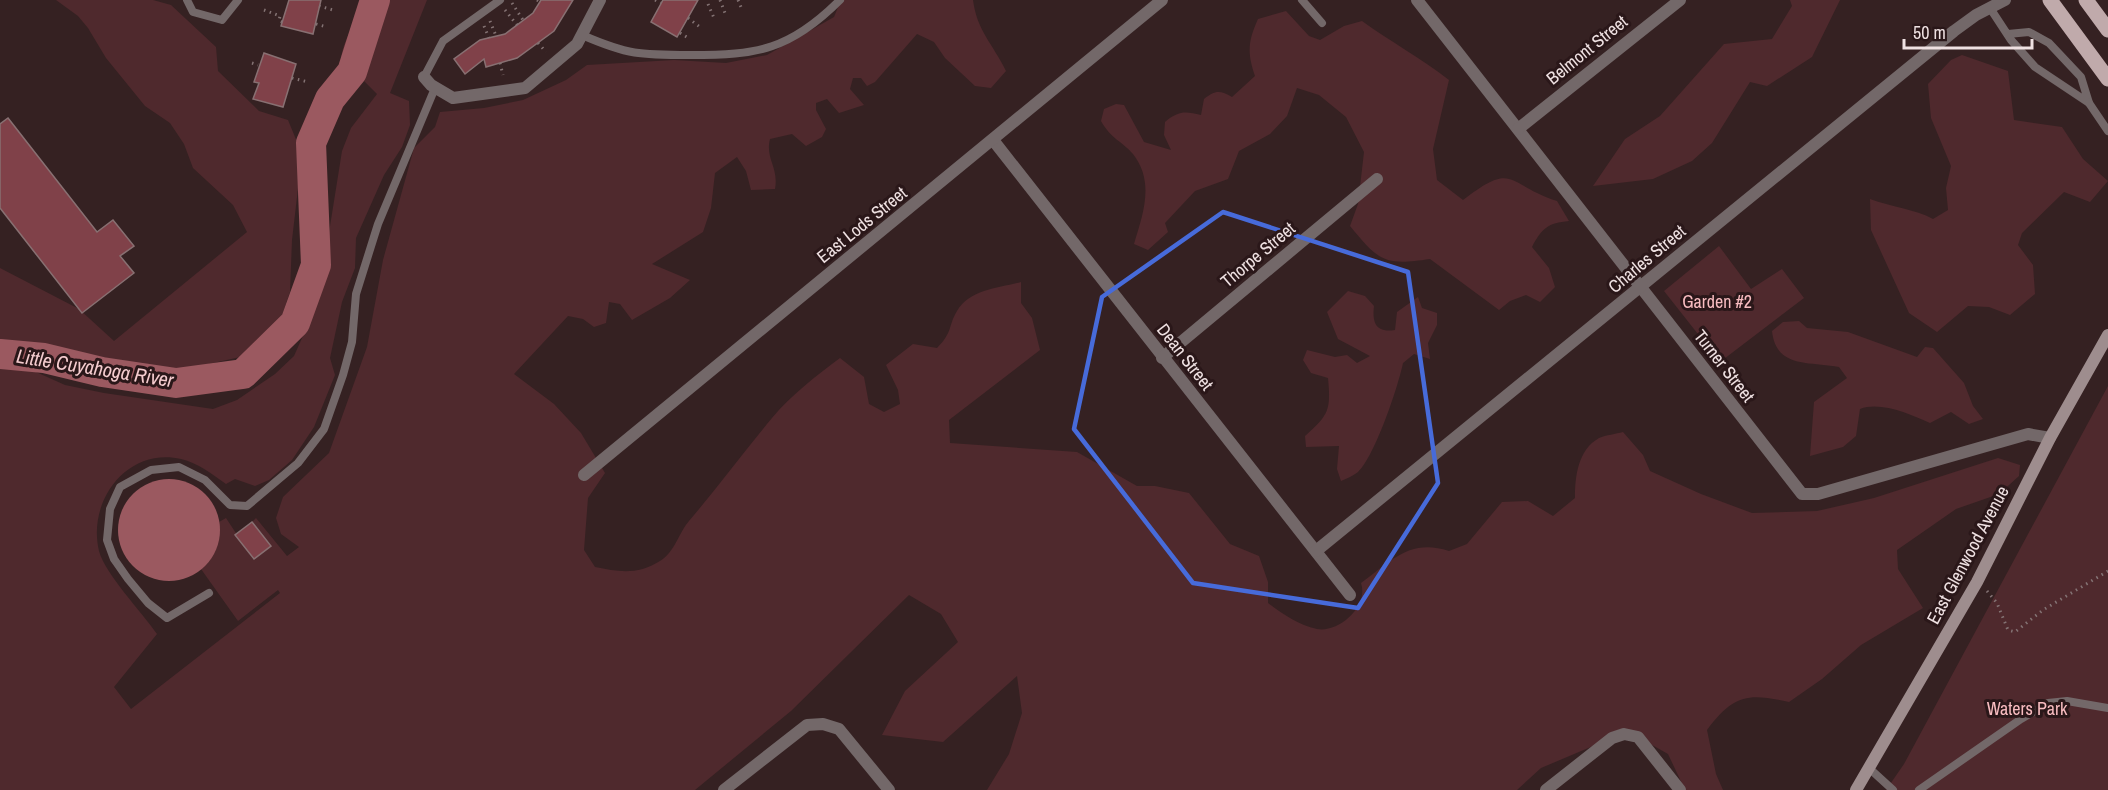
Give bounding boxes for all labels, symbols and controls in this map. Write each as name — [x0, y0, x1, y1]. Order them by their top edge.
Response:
street label: Belmont Street — [1541, 9, 1632, 90]
scale bar — [1904, 12, 2032, 50]
text: 50 m — [1913, 20, 1946, 45]
street label: East Lods Street — [811, 181, 912, 269]
street label: Thorpe Street — [1215, 216, 1300, 293]
street label: Charles Street — [1603, 219, 1691, 299]
park label: Garden #2 — [1682, 289, 1752, 314]
street label: Dean Street — [1151, 318, 1219, 395]
street label: Turner Street — [1688, 324, 1761, 407]
water label: Little Cuyahoga River — [15, 342, 176, 393]
street label: East Glenwood Avenue — [1921, 481, 2015, 628]
park label: Waters Park — [1987, 696, 2068, 721]

